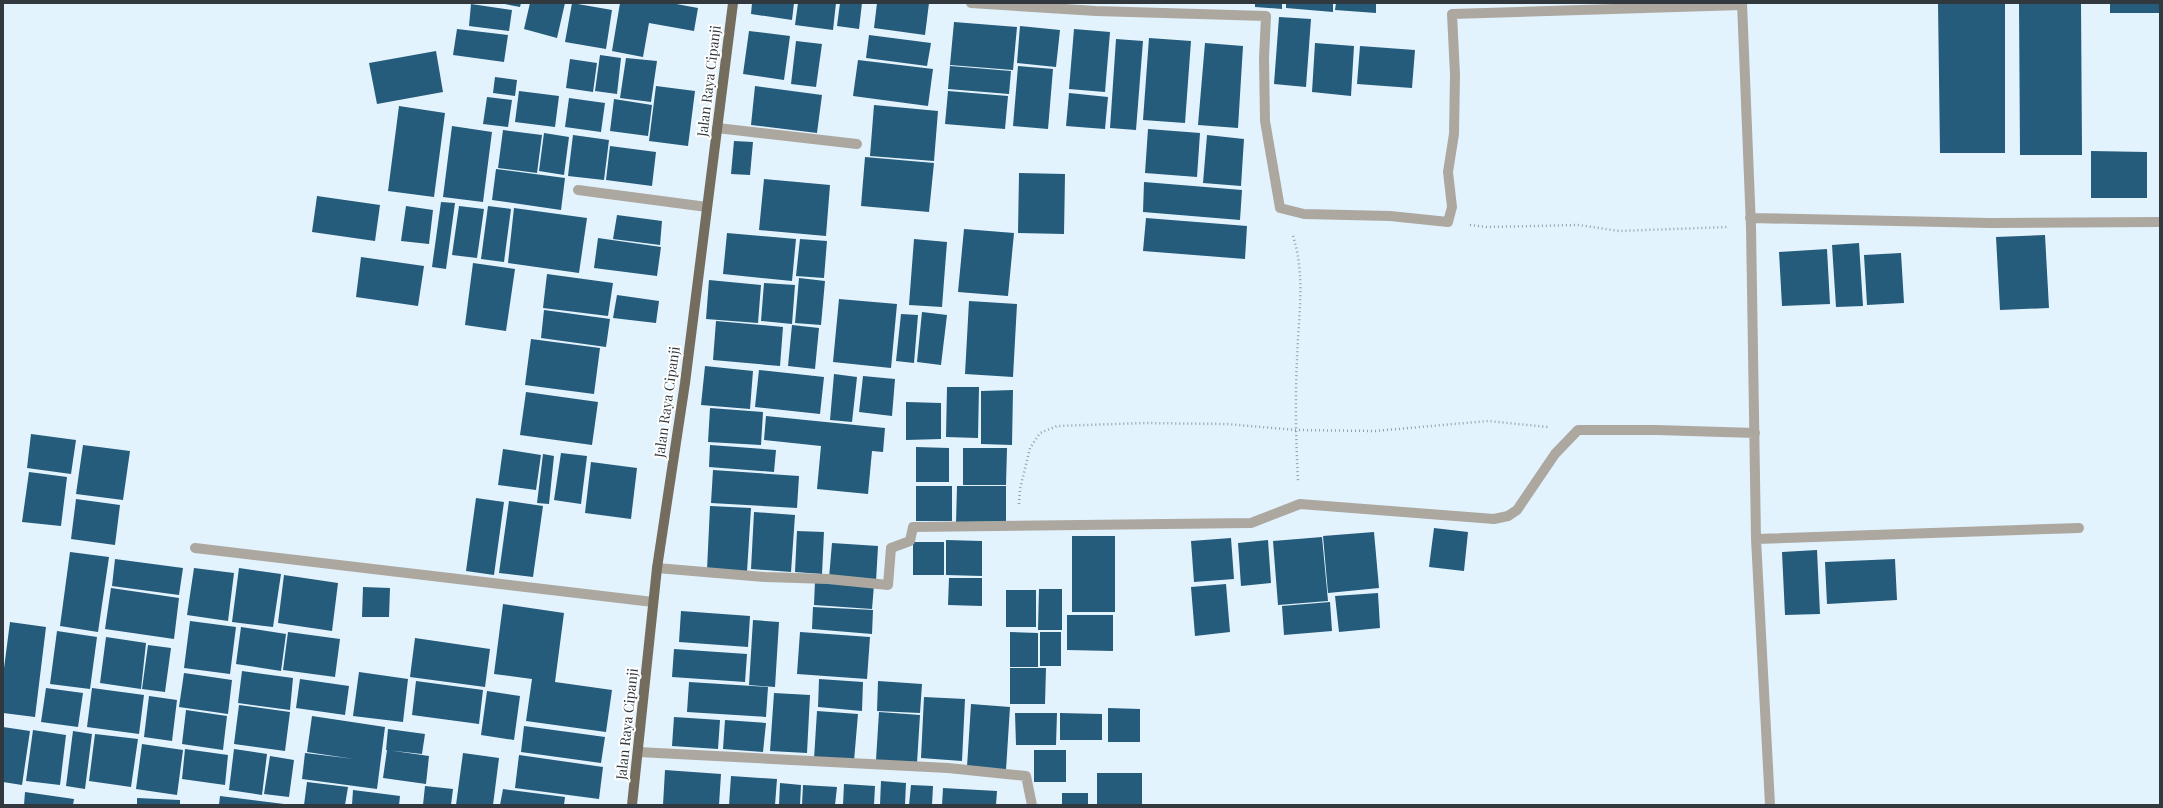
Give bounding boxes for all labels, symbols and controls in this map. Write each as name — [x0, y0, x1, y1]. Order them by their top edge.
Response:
street label: Jalan Raya Cipanji — [692, 24, 725, 139]
street label: Jalan Raya Cipanji — [649, 345, 684, 460]
street label: Jalan Raya Cipanji — [611, 667, 642, 782]

